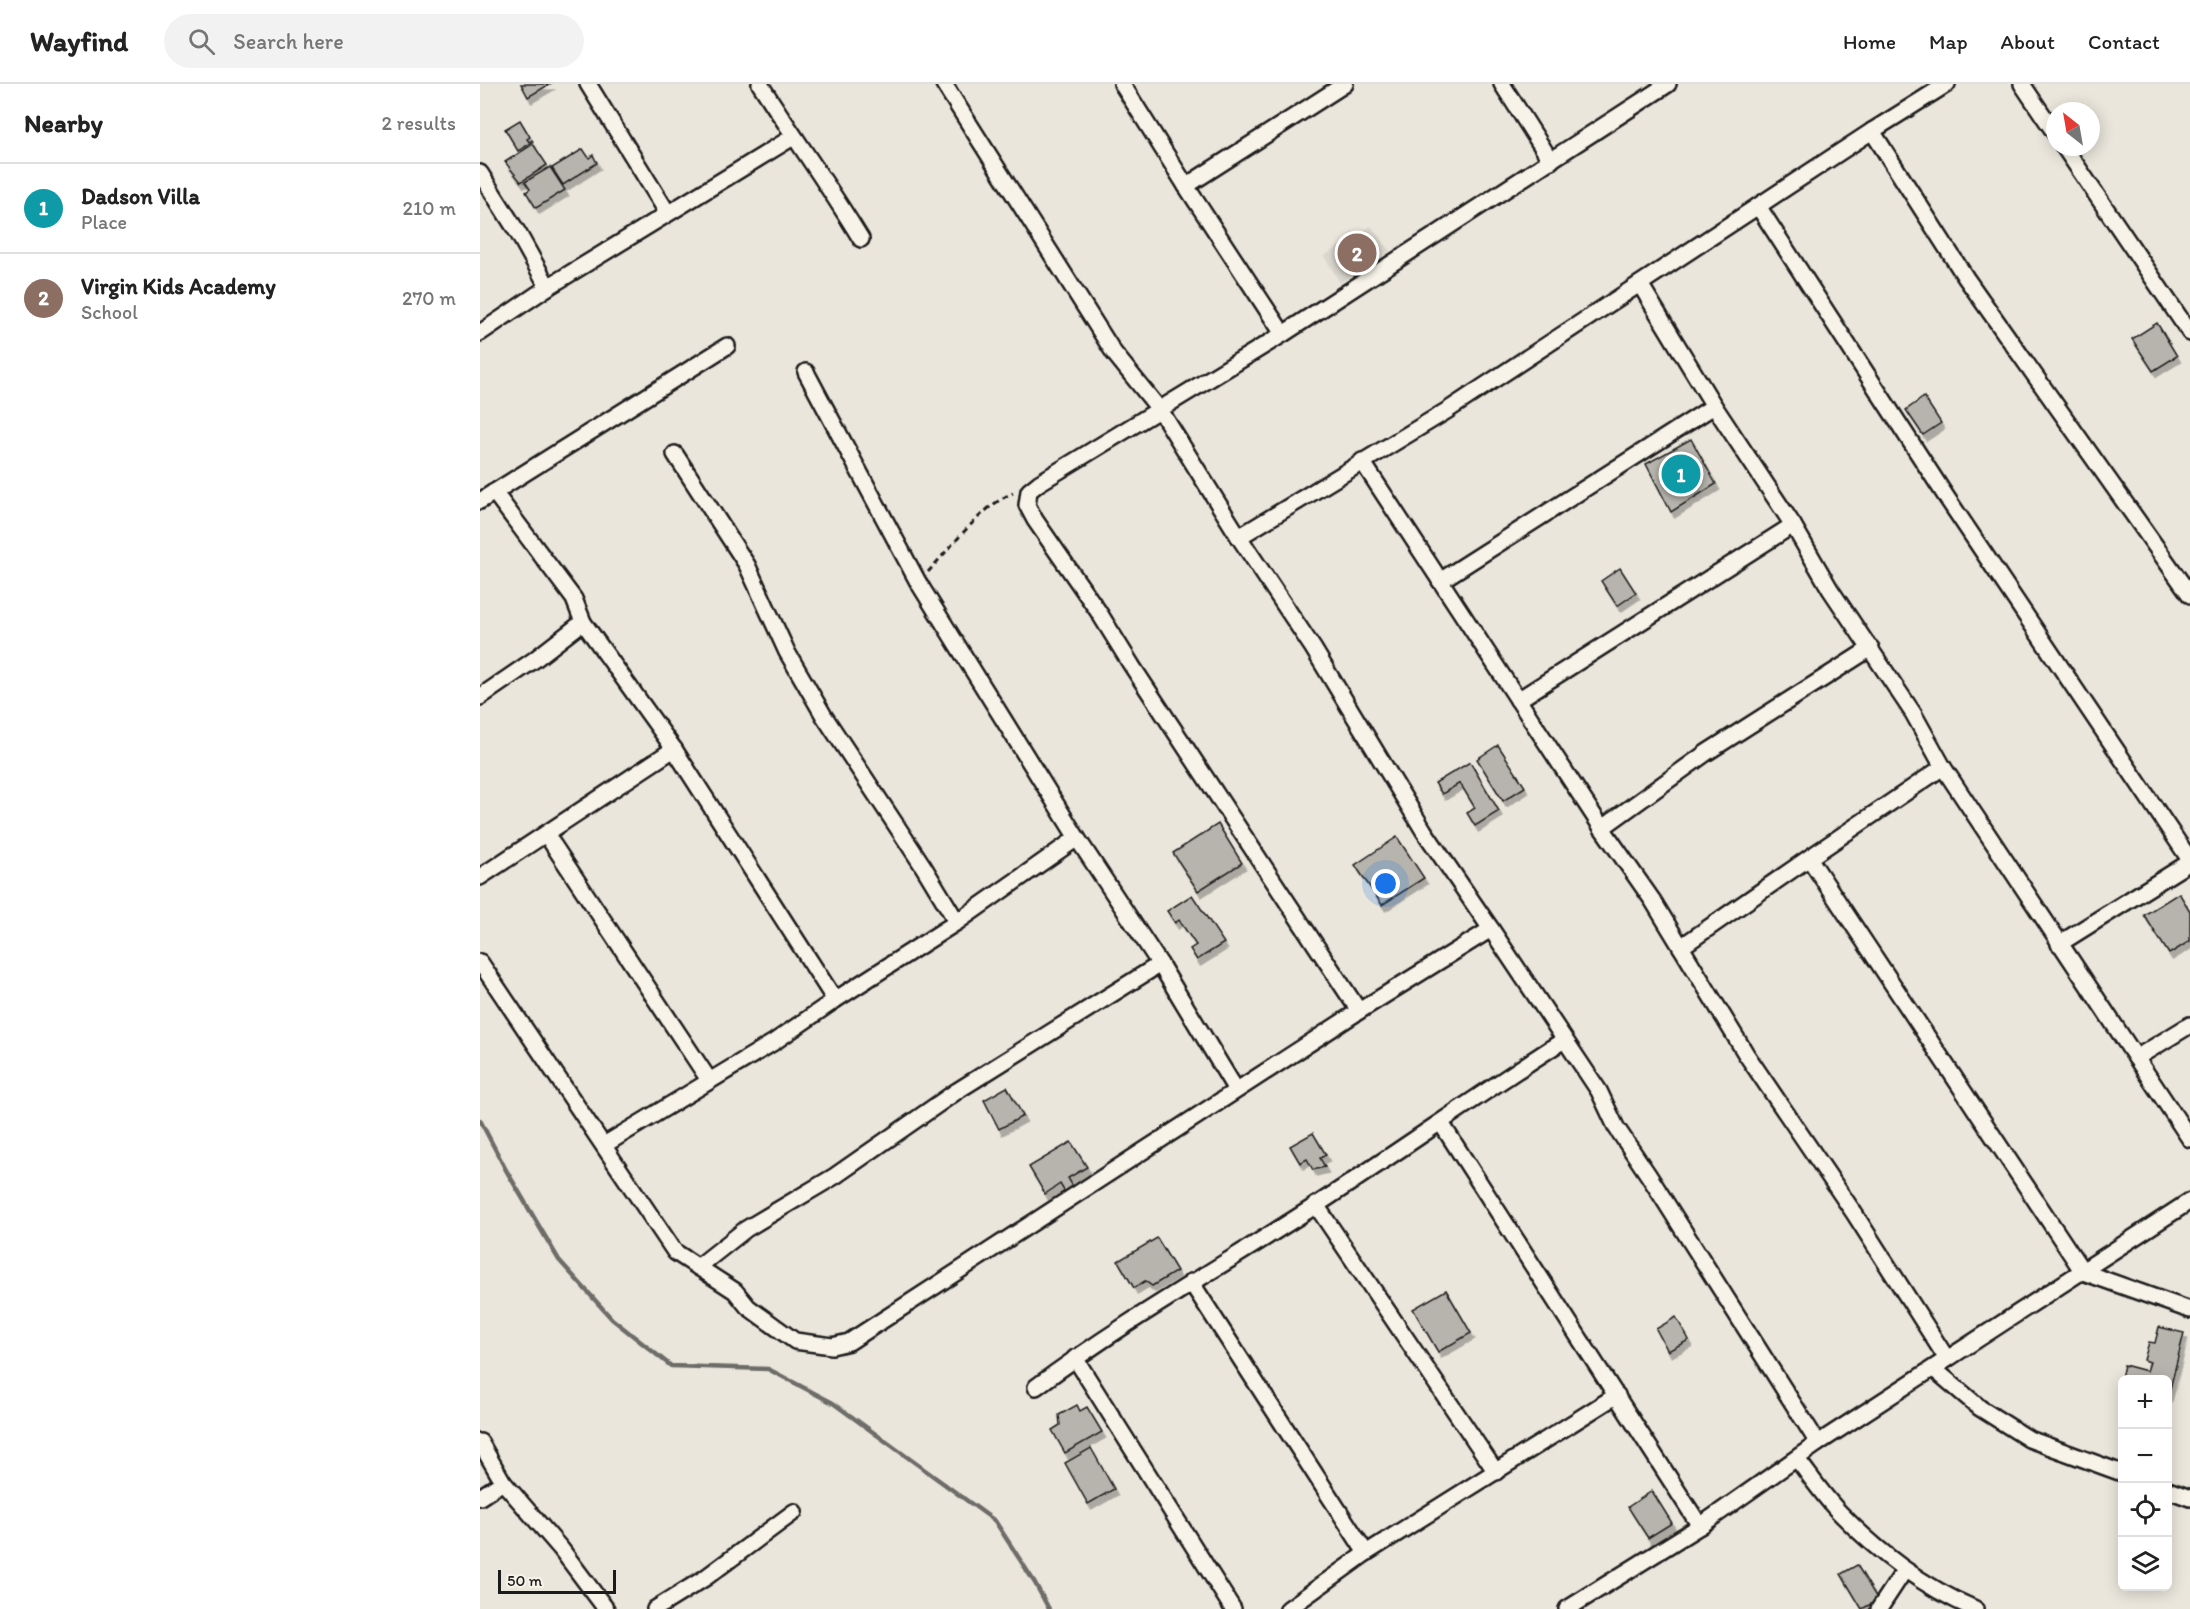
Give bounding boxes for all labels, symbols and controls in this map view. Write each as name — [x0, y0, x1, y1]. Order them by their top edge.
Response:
search box — [164, 14, 584, 68]
text: Wayfind — [30, 24, 128, 58]
icon: search — [185, 25, 218, 58]
text: Search here — [233, 28, 344, 55]
text: Home — [1843, 29, 1896, 54]
text: Map — [1929, 29, 1968, 54]
text: About — [2001, 29, 2055, 54]
text: Contact — [2088, 29, 2160, 54]
north arrow — [2046, 102, 2100, 156]
text: Nearby — [24, 107, 103, 139]
text: 2 results — [382, 111, 456, 135]
text: Dadson Villa — [81, 183, 200, 210]
text: 1 — [39, 196, 48, 220]
text: 210 m — [403, 196, 456, 220]
text: Place — [81, 210, 127, 234]
pin: 2 — [1338, 230, 1376, 276]
text: Virgin Kids Academy — [81, 273, 276, 300]
text: 2 — [38, 286, 49, 310]
text: 270 m — [402, 286, 456, 310]
text: School — [81, 300, 138, 324]
pin: 1 — [1662, 452, 1700, 496]
your location — [1371, 869, 1400, 898]
map controls — [2118, 1375, 2172, 1591]
button: + — [2118, 1375, 2172, 1429]
button: − — [2118, 1429, 2172, 1483]
button: locate — [2118, 1483, 2172, 1537]
button: layers — [2118, 1537, 2172, 1591]
scale bar — [498, 1567, 616, 1594]
text: 50 m — [507, 1571, 542, 1590]

